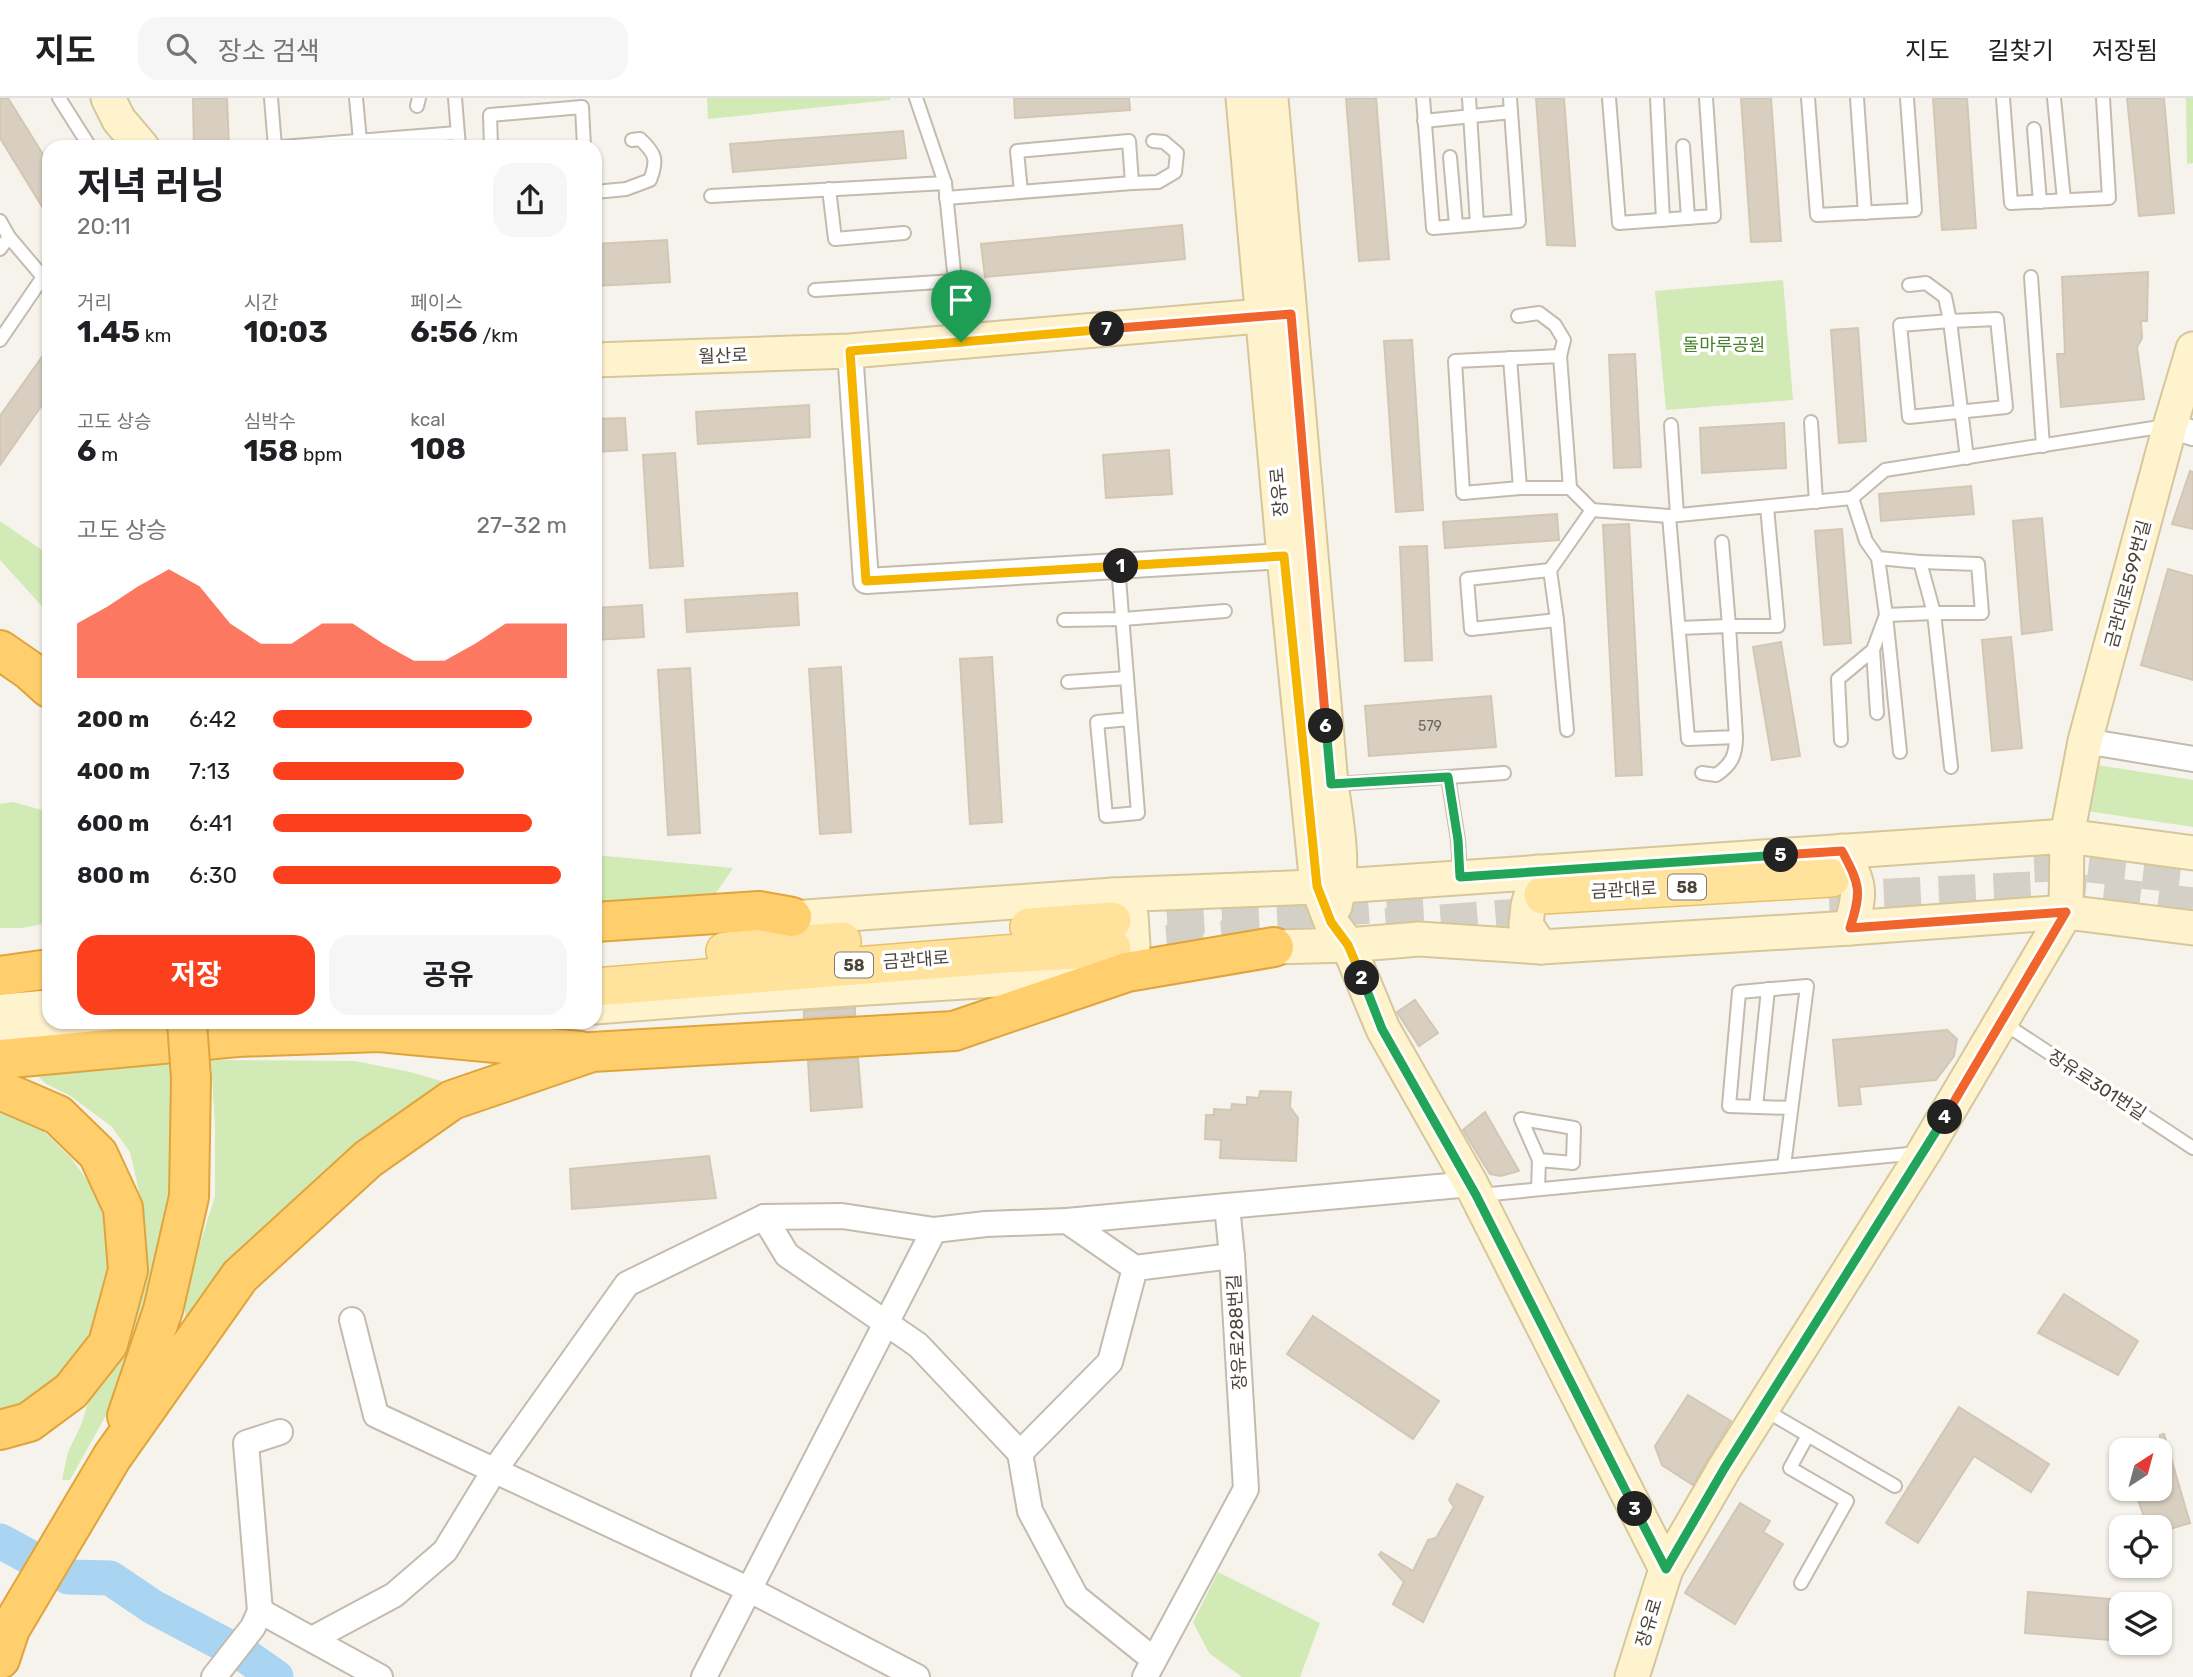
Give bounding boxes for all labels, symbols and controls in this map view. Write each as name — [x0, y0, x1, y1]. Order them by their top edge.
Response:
search box — [138, 17, 628, 80]
icon: search — [162, 29, 200, 67]
text: 지도 — [35, 31, 96, 70]
text: 장소 검색 — [218, 36, 320, 67]
text: 지도 — [1905, 37, 1950, 65]
text: 길찾기 — [1988, 37, 2054, 65]
text: 저장됨 — [2092, 37, 2158, 65]
text: 저녁 러닝 — [77, 163, 225, 209]
button: share — [493, 163, 567, 237]
text: 20:11 — [77, 212, 131, 240]
pin — [931, 270, 991, 342]
icon: arrive — [942, 281, 980, 319]
text: 거리 — [77, 291, 112, 314]
text: 시간 — [244, 291, 279, 314]
text: 페이스 — [410, 291, 463, 314]
pin: 7 — [1090, 312, 1124, 346]
text: 1.45 — [77, 314, 140, 350]
text: 10:03 — [244, 314, 328, 350]
text: 6:56 — [410, 314, 478, 350]
text: 7 — [1101, 317, 1112, 340]
text: km — [140, 324, 171, 347]
text: /km — [478, 324, 518, 347]
park label: 돌마루공원 — [1683, 334, 1765, 356]
street label: 월산로 — [698, 344, 748, 368]
text: kcal — [410, 408, 445, 431]
text: 고도 상승 — [77, 410, 152, 433]
text: 심박수 — [244, 410, 296, 433]
text: 108 — [410, 431, 466, 467]
text: 6 — [77, 433, 97, 469]
text: 158 — [244, 433, 298, 469]
text: m — [97, 443, 118, 466]
text: bpm — [298, 443, 342, 466]
street label: 장유로 — [1266, 466, 1292, 518]
text: 27–32 m — [476, 511, 567, 539]
text: 고도 상승 — [77, 516, 167, 544]
street label: 금관대로599번길 — [2100, 518, 2156, 650]
pin: 1 — [1104, 548, 1138, 584]
text: 1 — [1116, 554, 1125, 577]
text: 200 m — [77, 705, 149, 733]
text: 6:42 — [189, 705, 237, 733]
pin: 6 — [1308, 708, 1344, 744]
text: 6 — [1319, 714, 1332, 737]
house number: 579 — [1418, 718, 1442, 735]
text: 400 m — [77, 757, 150, 785]
text: 7:13 — [189, 757, 230, 785]
text: 600 m — [77, 809, 149, 837]
text: 6:41 — [189, 809, 232, 837]
pin: 5 — [1764, 838, 1798, 872]
text: 5 — [1774, 843, 1787, 866]
text: 800 m — [77, 861, 150, 889]
text: 6:30 — [189, 861, 237, 889]
road number: 58 — [1668, 874, 1706, 900]
street label: 금관대로 — [1590, 877, 1658, 903]
button: 저장 — [77, 935, 315, 1015]
button: 공유 — [329, 935, 567, 1015]
street label: 금관대로 — [882, 947, 950, 973]
road number: 58 — [835, 952, 873, 978]
pin: 2 — [1344, 960, 1380, 996]
text: 2 — [1355, 966, 1368, 989]
street label: 장유로301번길 — [2044, 1045, 2150, 1125]
pin: 4 — [1927, 1100, 1962, 1134]
text: 4 — [1938, 1105, 1951, 1128]
street label: 장유로288번길 — [1223, 1273, 1251, 1391]
north arrow — [2109, 1438, 2172, 1502]
map controls — [2109, 1438, 2172, 1655]
pin: 3 — [1618, 1492, 1652, 1526]
text: 3 — [1628, 1497, 1641, 1520]
button: locate — [2109, 1515, 2172, 1578]
button: layers — [2109, 1592, 2172, 1655]
street label: 장유로 — [1631, 1596, 1667, 1650]

